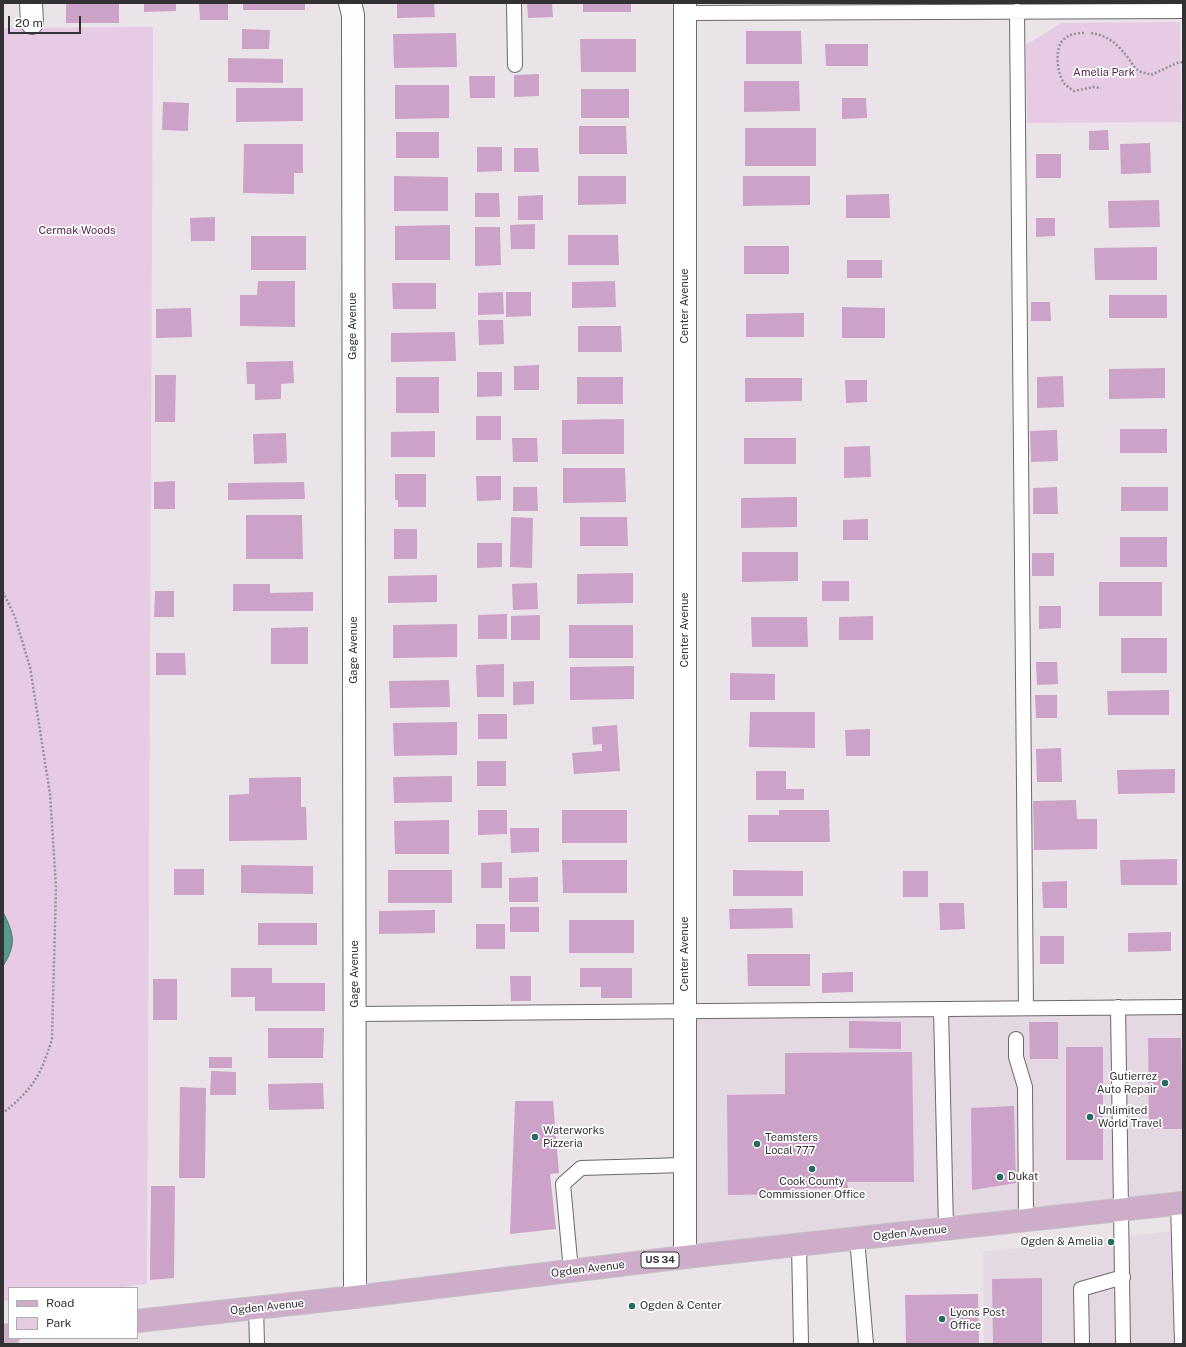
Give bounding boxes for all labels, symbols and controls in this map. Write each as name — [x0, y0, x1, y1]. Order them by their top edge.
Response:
scale bar — [10, 8, 83, 34]
text: 20 m — [15, 16, 43, 30]
park label: Amelia Park — [1073, 66, 1135, 80]
park label: Cermak Woods — [38, 224, 116, 238]
street label: Center Avenue — [678, 268, 692, 344]
street label: Gage Avenue — [346, 292, 360, 360]
street label: Center Avenue — [678, 592, 692, 668]
street label: Gage Avenue — [347, 616, 361, 684]
street label: Center Avenue — [678, 916, 692, 992]
street label: Gage Avenue — [348, 940, 362, 1008]
place label: Gutierrez Auto Repair — [1097, 1070, 1157, 1096]
marker: Gutierrez Auto Repair — [1160, 1078, 1170, 1088]
place label: Unlimited World Travel — [1098, 1104, 1162, 1130]
marker: Unlimited World Travel — [1085, 1112, 1095, 1122]
place label: Waterworks Pizzeria — [543, 1124, 604, 1150]
place label: Teamsters Local 777 — [765, 1131, 818, 1157]
marker: Waterworks Pizzeria — [530, 1132, 540, 1142]
marker: Teamsters Local 777 — [752, 1139, 762, 1149]
marker: Cook County Commissioner Office — [807, 1164, 817, 1174]
place label: Dukat — [1008, 1170, 1038, 1184]
marker: Dukat — [995, 1172, 1005, 1182]
place label: Cook County Commissioner Office — [759, 1175, 865, 1201]
street label: Ogden Avenue — [872, 1223, 948, 1243]
place label: Ogden & Amelia — [1020, 1235, 1103, 1249]
marker: Ogden & Amelia — [1106, 1237, 1116, 1247]
road number: US 34 — [641, 1252, 679, 1268]
street label: Ogden Avenue — [550, 1258, 626, 1280]
legend — [8, 1287, 138, 1339]
text: Road — [46, 1296, 74, 1310]
street label: Ogden Avenue — [229, 1297, 305, 1317]
place label: Ogden & Center — [640, 1299, 722, 1313]
marker: Ogden & Center — [627, 1301, 637, 1311]
place label: Lyons Post Office — [950, 1306, 1005, 1332]
marker: Lyons Post Office — [937, 1314, 947, 1324]
text: Park — [46, 1316, 72, 1330]

